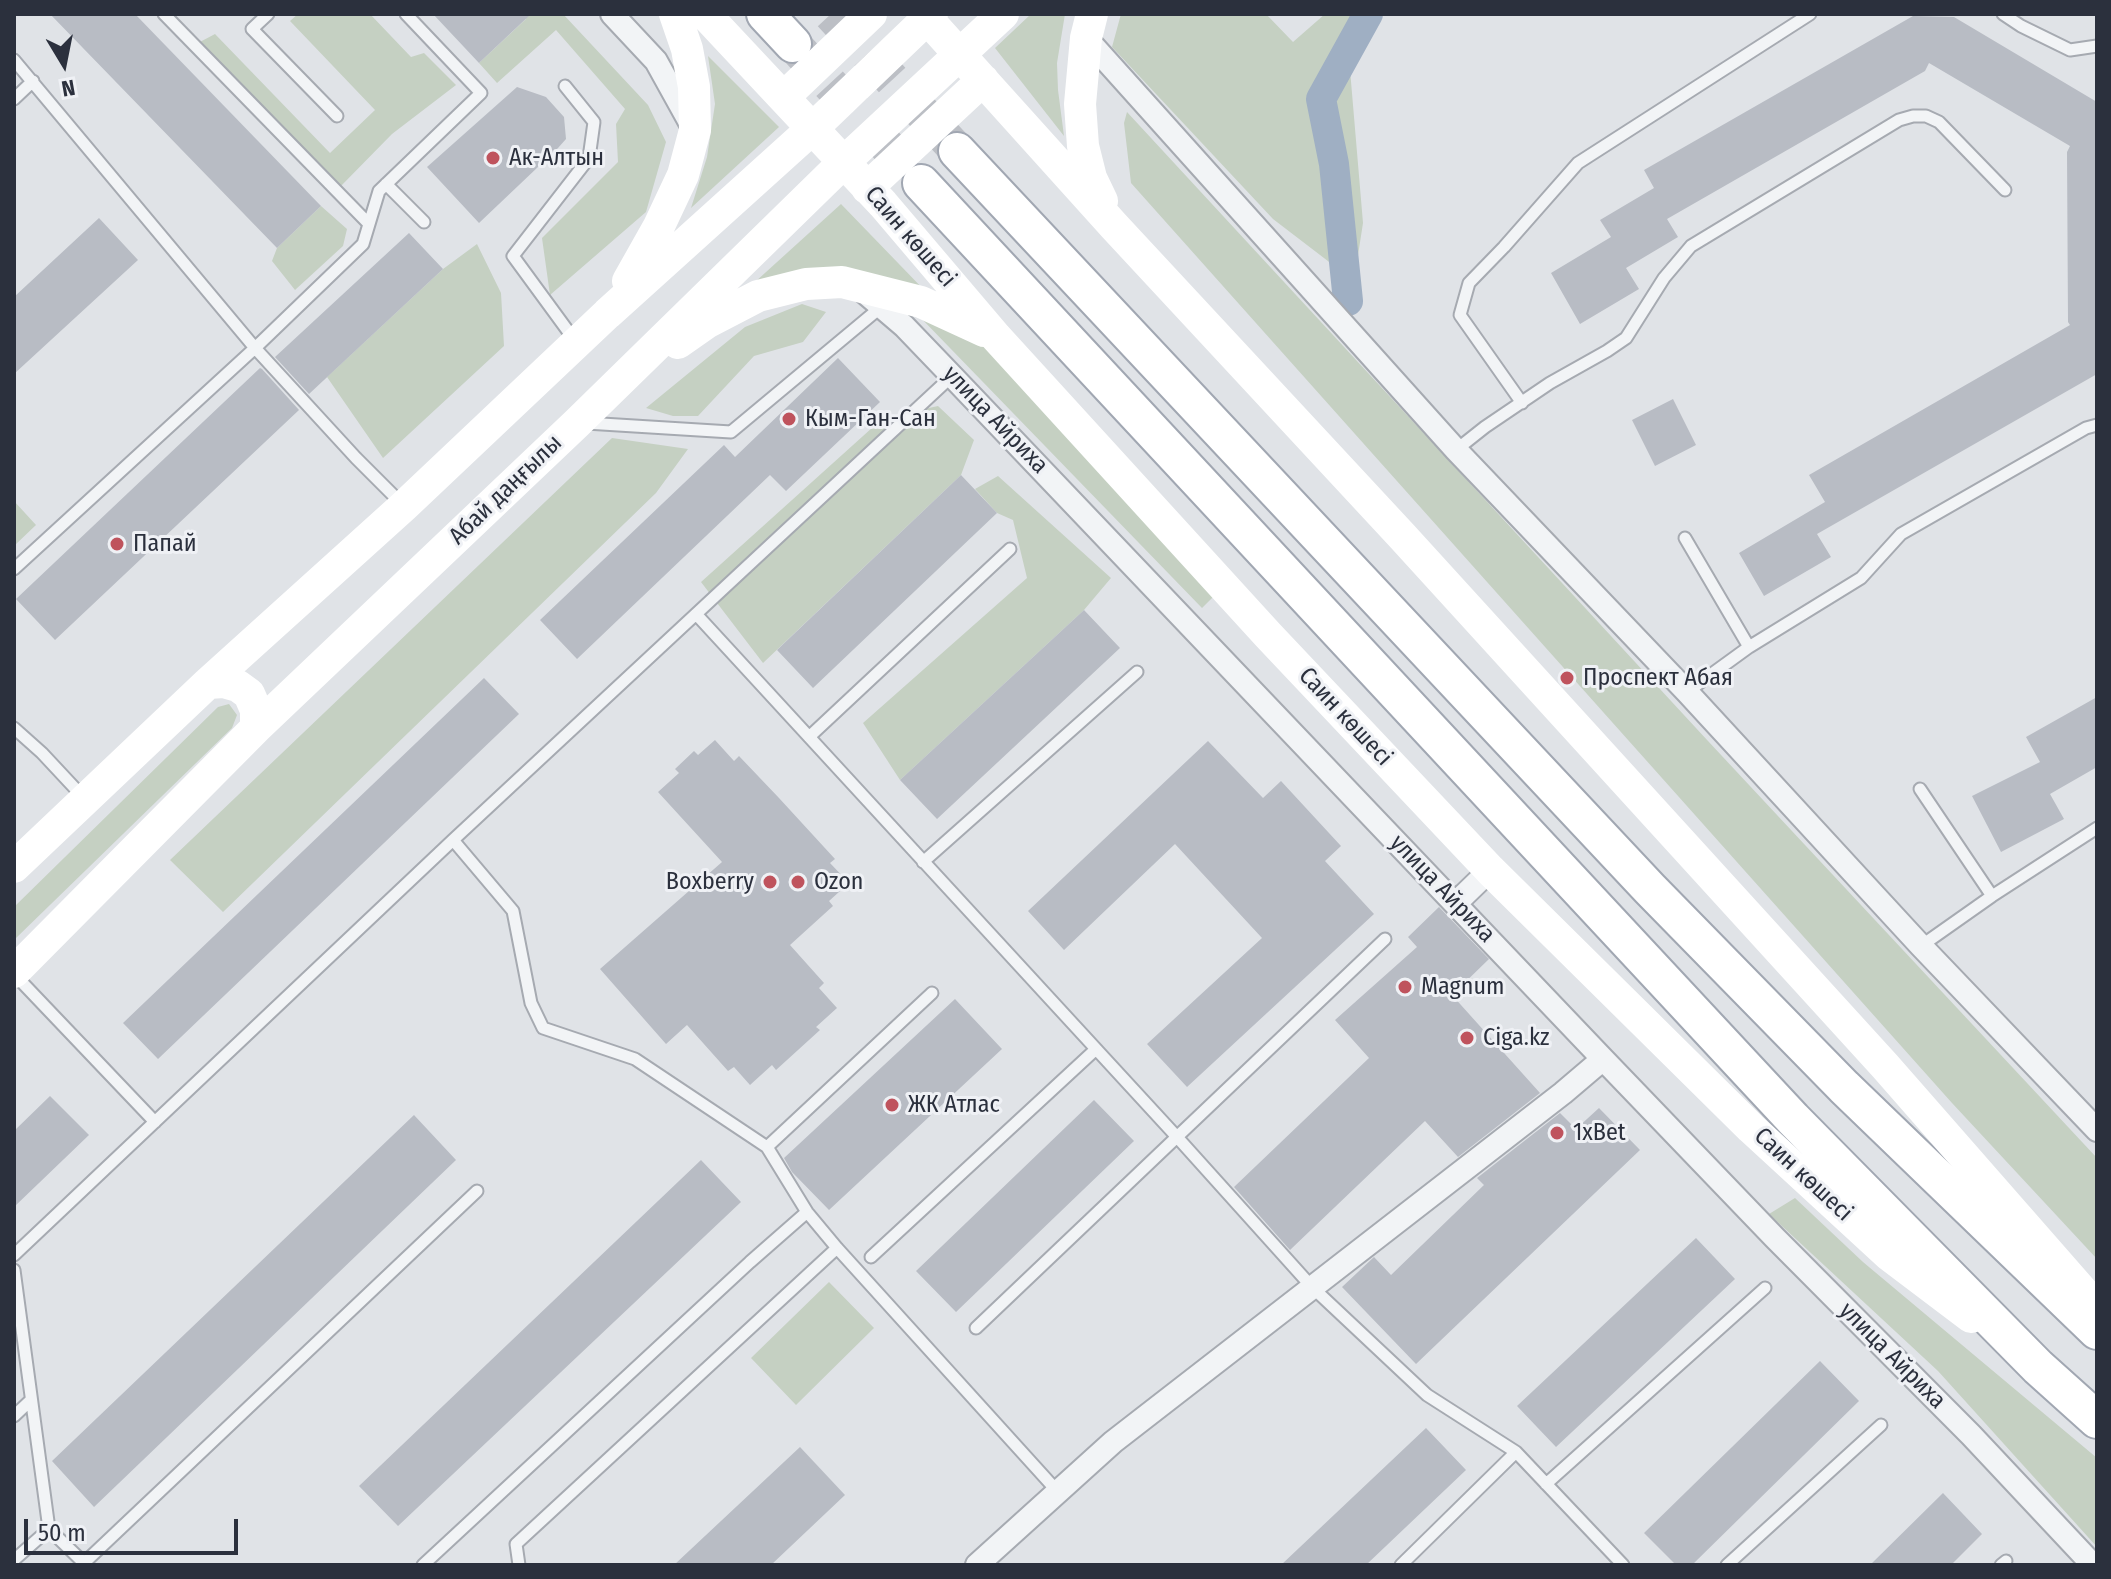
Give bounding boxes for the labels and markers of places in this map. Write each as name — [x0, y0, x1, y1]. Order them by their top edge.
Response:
place label: Ак-Алтын — [509, 144, 604, 172]
marker: Ак-Алтын — [484, 149, 502, 167]
place label: Кым-Ган-Сан — [805, 405, 936, 433]
marker: Кым-Ган-Сан — [780, 410, 798, 428]
place label: Папай — [133, 530, 197, 558]
marker: Папай — [108, 535, 126, 553]
place label: Проспект Абая — [1583, 664, 1733, 692]
marker: Проспект Абая — [1558, 669, 1576, 687]
place label: Boxberry — [666, 868, 754, 896]
place label: Ozon — [814, 868, 863, 896]
marker: Boxberry — [761, 873, 779, 891]
marker: Ozon — [789, 873, 807, 891]
place label: Magnum — [1421, 973, 1505, 1001]
marker: Magnum — [1396, 978, 1414, 996]
place label: Ciga.kz — [1483, 1024, 1550, 1052]
marker: Ciga.kz — [1458, 1029, 1476, 1047]
place label: ЖК Атлас — [908, 1091, 1000, 1119]
marker: ЖК Атлас — [883, 1096, 901, 1114]
place label: 1xBet — [1573, 1119, 1626, 1147]
marker: 1xBet — [1548, 1124, 1566, 1142]

